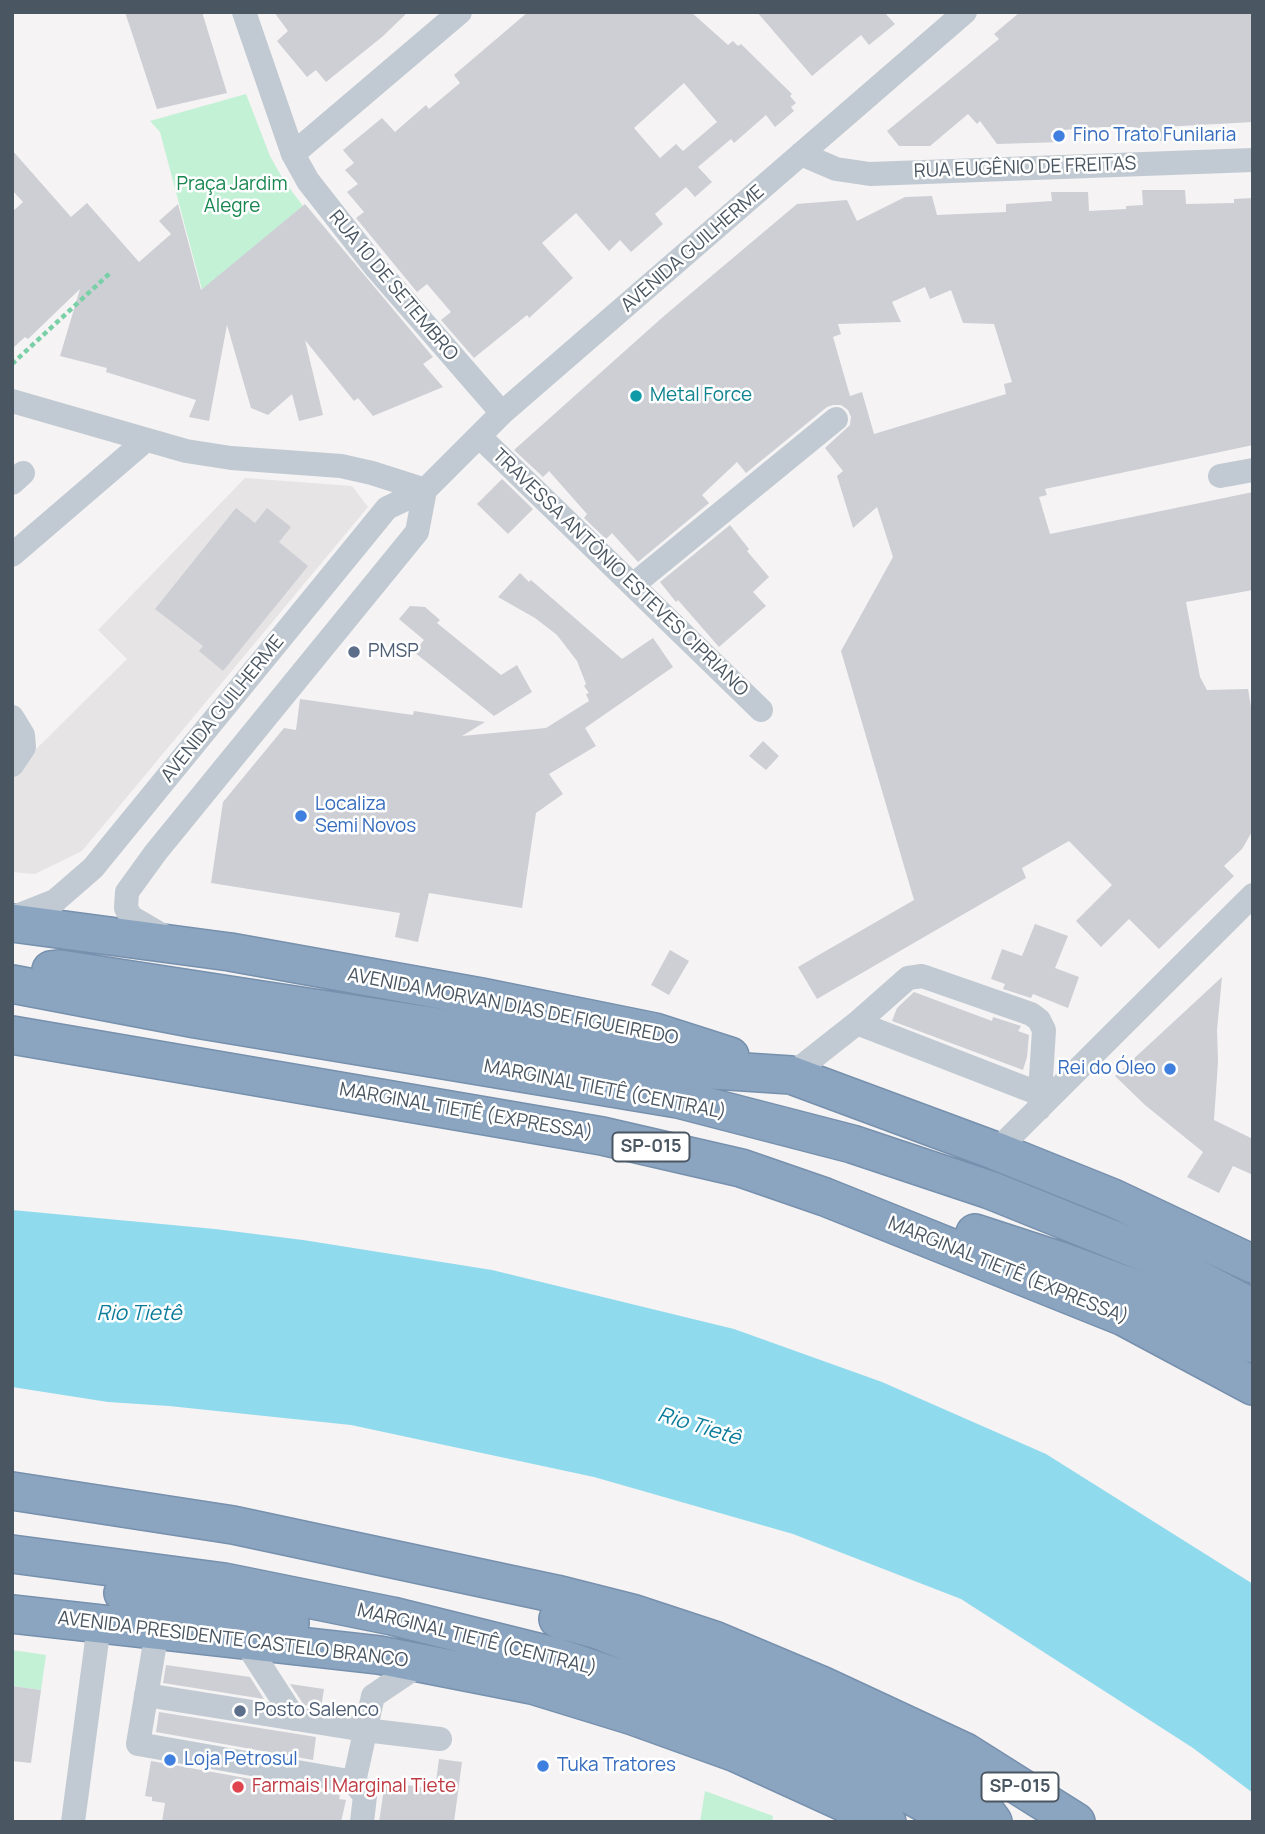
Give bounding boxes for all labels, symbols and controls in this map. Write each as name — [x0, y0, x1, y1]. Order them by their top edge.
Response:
place label: Fino Trato Funilaria — [1073, 125, 1236, 147]
marker: Fino Trato Funilaria — [1051, 128, 1067, 144]
street label: RUA EUGÊNIO DE FREITAS — [913, 153, 1137, 183]
park label: Praça Jardim Alegre — [176, 174, 288, 218]
street label: AVENIDA GUILHERME — [617, 181, 769, 317]
street label: RUA 10 DE SETEMBRO — [324, 206, 462, 366]
place label: Metal Force — [650, 385, 752, 407]
marker: Metal Force — [628, 388, 644, 404]
street label: TRAVESSA ANTÔNIO ESTEVES CIPRIANO — [487, 444, 753, 702]
street label: AVENIDA GUILHERME — [157, 631, 289, 787]
place label: PMSP — [368, 641, 419, 663]
marker: PMSP — [346, 644, 362, 660]
place label: Localiza Semi Novos — [315, 794, 416, 838]
marker: Localiza Semi Novos — [293, 808, 309, 824]
street label: AVENIDA MORVAN DIAS DE FIGUEIREDO — [346, 964, 680, 1050]
street label: MARGINAL TIETÊ (CENTRAL) — [482, 1055, 728, 1125]
place label: Rei do Óleo — [1058, 1058, 1156, 1080]
marker: Rei do Óleo — [1162, 1061, 1178, 1077]
street label: MARGINAL TIETÊ (EXPRESSA) — [337, 1078, 595, 1146]
road number: SP-015 — [612, 1132, 690, 1162]
street label: MARGINAL TIETÊ (EXPRESSA) — [885, 1212, 1131, 1330]
water label: Rio Tietê — [96, 1301, 182, 1327]
water label: Rio Tietê — [655, 1403, 743, 1451]
street label: MARGINAL TIETÊ (CENTRAL) — [355, 1599, 599, 1681]
street label: AVENIDA PRESIDENTE CASTELO BRANCO — [57, 1607, 409, 1673]
place label: Posto Salenco — [254, 1700, 379, 1722]
marker: Posto Salenco — [232, 1703, 248, 1719]
place label: Loja Petrosul — [184, 1749, 298, 1771]
marker: Loja Petrosul — [162, 1752, 178, 1768]
place label: Tuka Tratores — [557, 1755, 676, 1777]
marker: Tuka Tratores — [535, 1758, 551, 1774]
road number: SP-015 — [982, 1772, 1058, 1801]
place label: Farmais | Marginal Tiete — [252, 1776, 456, 1798]
marker: Farmais | Marginal Tiete — [230, 1779, 246, 1795]

